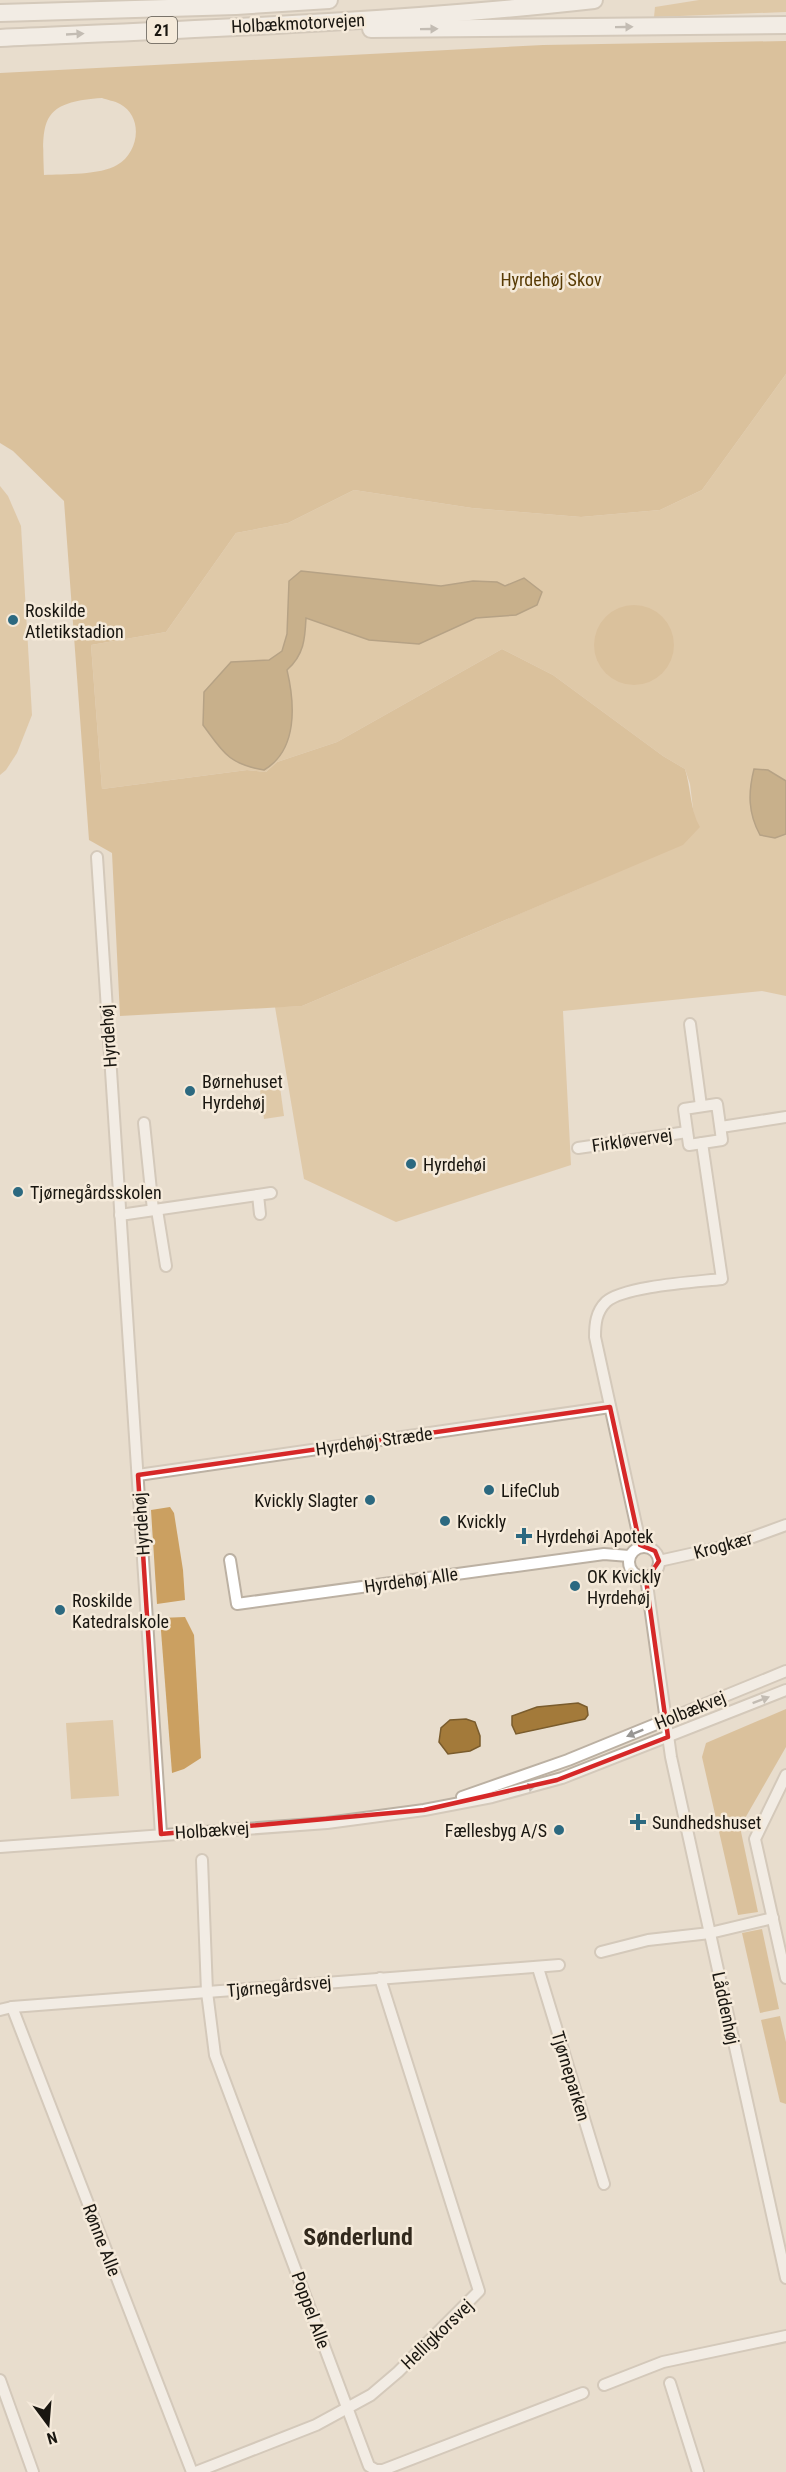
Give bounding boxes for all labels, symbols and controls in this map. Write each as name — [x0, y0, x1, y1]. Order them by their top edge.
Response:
street label: Holbækmotorvejen — [231, 9, 365, 37]
road number: 21 — [147, 17, 177, 43]
one-way arrow — [614, 22, 633, 32]
one-way arrow — [419, 24, 438, 34]
one-way arrow — [65, 30, 84, 39]
park label: Hyrdehøj Skov — [500, 269, 602, 290]
place label: Roskilde Atletikstadion — [25, 600, 124, 642]
marker: Roskilde Atletikstadion — [6, 613, 20, 627]
street label: Hyrdehøj — [95, 1004, 121, 1068]
place label: Børnehuset Hyrdehøj — [202, 1071, 283, 1113]
marker: Børnehuset Hyrdehøj — [183, 1084, 197, 1098]
street label: Firkløvervej — [590, 1124, 674, 1156]
place label: Hyrdehøi — [423, 1154, 486, 1175]
marker: Hyrdehøi — [404, 1157, 418, 1171]
place label: Tjørnegårdsskolen — [30, 1182, 162, 1203]
marker: Tjørnegårdsskolen — [11, 1185, 25, 1199]
street label: Hyrdehøj Stræde — [314, 1422, 434, 1460]
place label: LifeClub — [501, 1480, 560, 1501]
marker: LifeClub — [482, 1483, 496, 1497]
place label: Kvickly Slagter — [254, 1490, 359, 1511]
street label: Hyrdehøj — [128, 1492, 154, 1556]
marker: Kvickly Slagter — [363, 1493, 377, 1507]
place label: Kvickly — [457, 1511, 507, 1532]
marker: Kvickly — [438, 1514, 452, 1528]
place label: Hyrdehøi Apotek — [536, 1526, 653, 1547]
street label: Krogkær — [691, 1527, 755, 1563]
marker: Hyrdehøi Apotek — [517, 1529, 531, 1543]
street label: Hyrdehøj Alle — [363, 1563, 459, 1597]
place label: OK Kvickly Hyrdehøj — [587, 1566, 662, 1608]
marker: OK Kvickly Hyrdehøj — [568, 1579, 582, 1593]
place label: Roskilde Katedralskole — [72, 1590, 169, 1632]
marker: Roskilde Katedralskole — [53, 1603, 67, 1617]
street label: Holbækvej — [652, 1686, 728, 1734]
one-way arrow — [753, 1694, 771, 1704]
one-way arrow — [625, 1728, 643, 1738]
one-way arrow — [518, 1783, 536, 1792]
place label: Sundhedshuset — [652, 1812, 761, 1833]
marker: Sundhedshuset — [629, 1813, 647, 1831]
street label: Holbækvej — [174, 1817, 250, 1843]
place label: Fællesbyg A/S — [445, 1820, 547, 1841]
marker: Fællesbyg A/S — [552, 1823, 566, 1837]
street label: Låddenhøj — [708, 1970, 744, 2046]
street label: Tjørnegårdsvej — [226, 1971, 332, 2001]
street label: Tjørneparken — [547, 2028, 595, 2124]
street label: Rønne Alle — [79, 2201, 125, 2279]
district label: Sønderlund — [303, 2223, 413, 2251]
street label: Poppel Alle — [287, 2269, 335, 2351]
street label: Helligkorsvej — [397, 2295, 477, 2373]
north arrow — [18, 2394, 78, 2454]
text: N — [45, 2427, 59, 2448]

